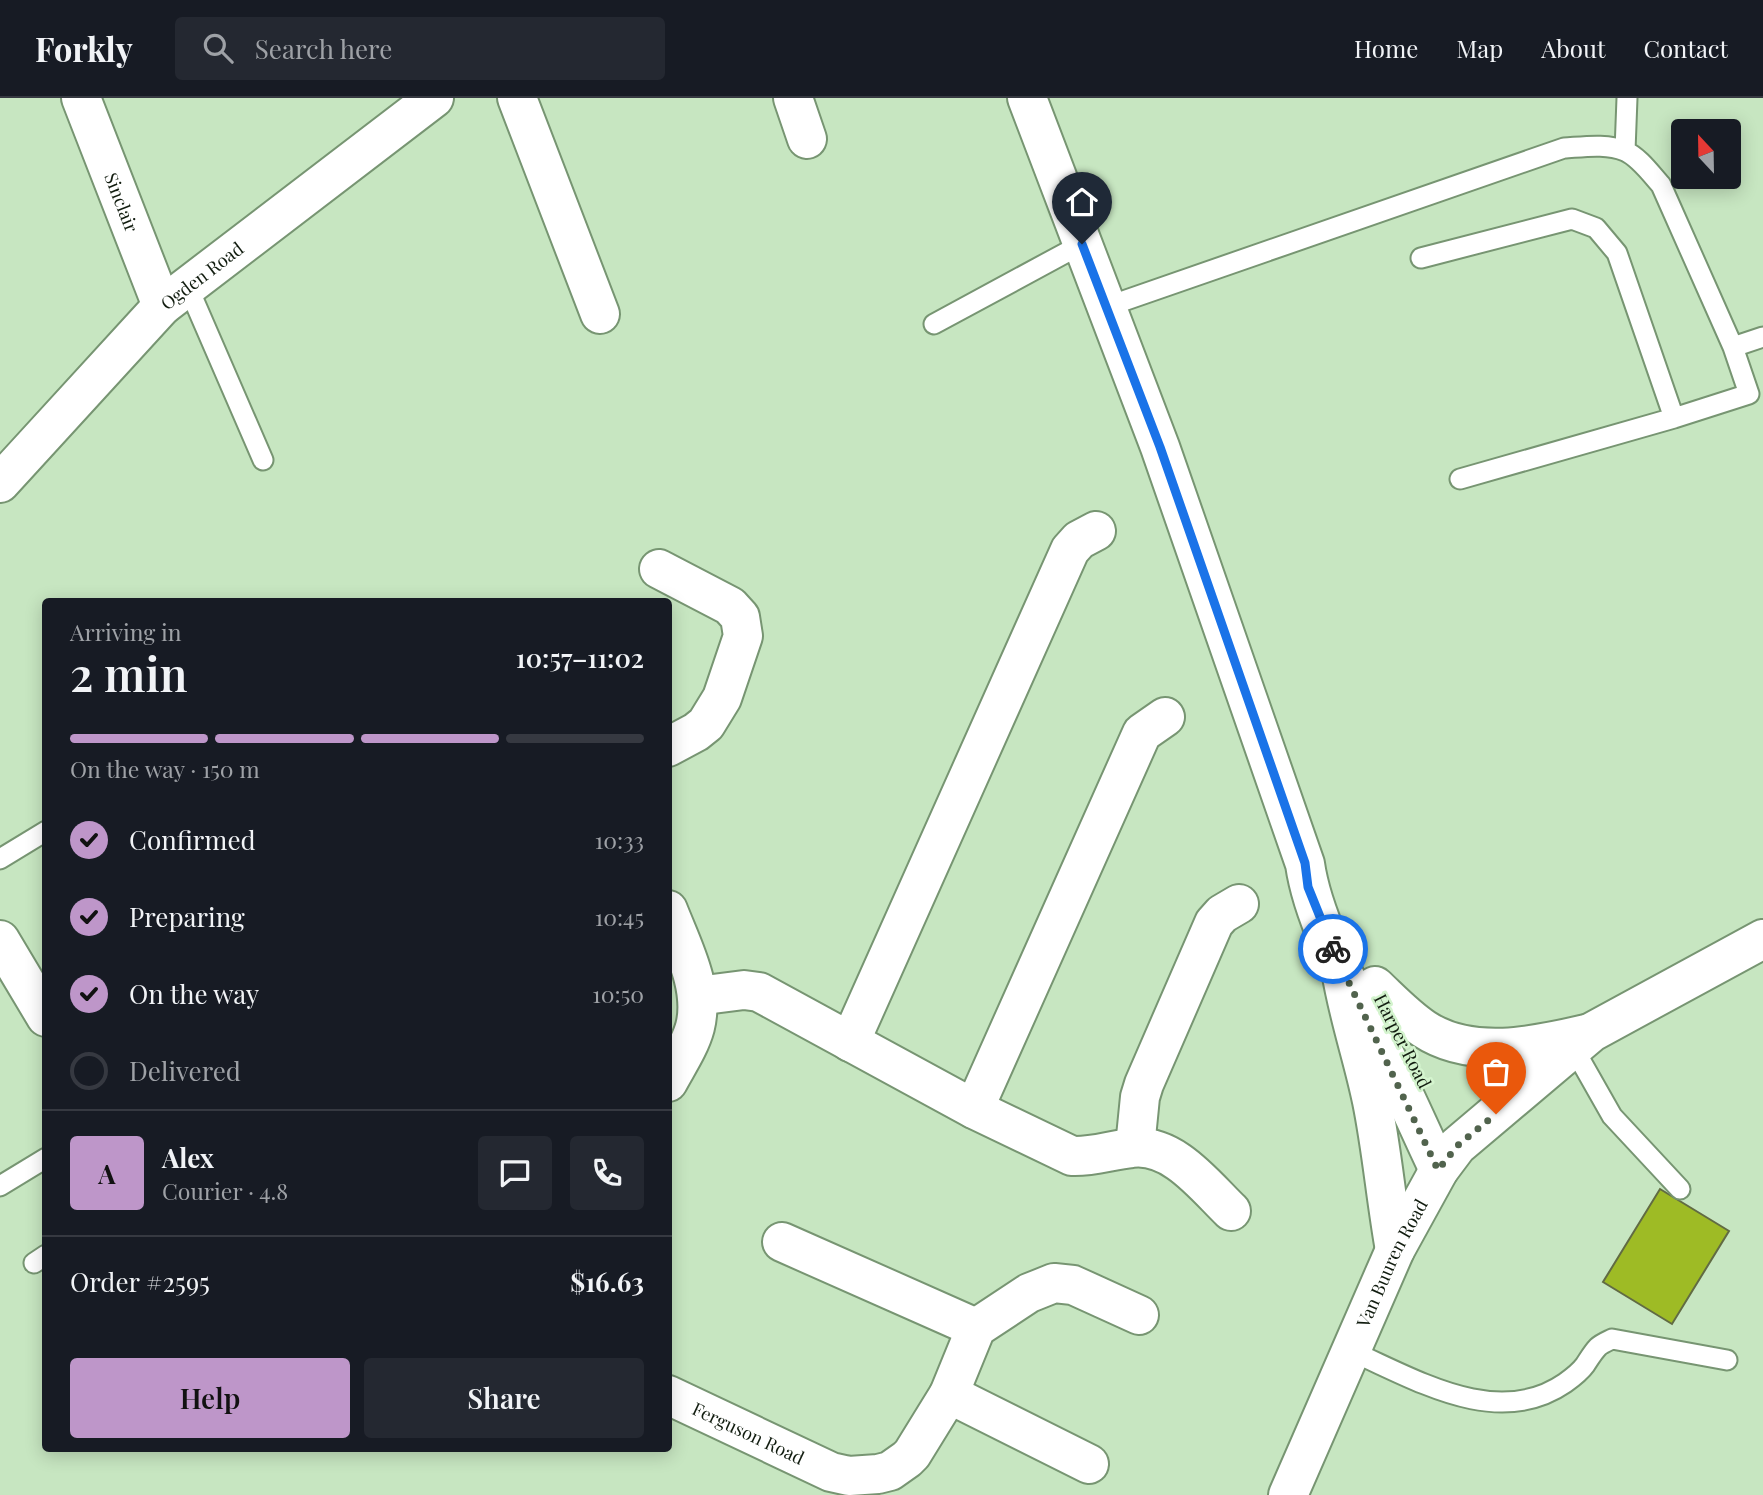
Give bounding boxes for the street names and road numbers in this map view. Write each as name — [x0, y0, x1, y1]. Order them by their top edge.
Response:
street label: Sinclair — [99, 169, 144, 236]
street label: Ogden Road — [155, 236, 249, 315]
street label: Harper Road — [1369, 990, 1437, 1093]
street label: Van Buuren Road — [1350, 1194, 1433, 1332]
street label: Ferguson Road — [689, 1396, 809, 1470]

